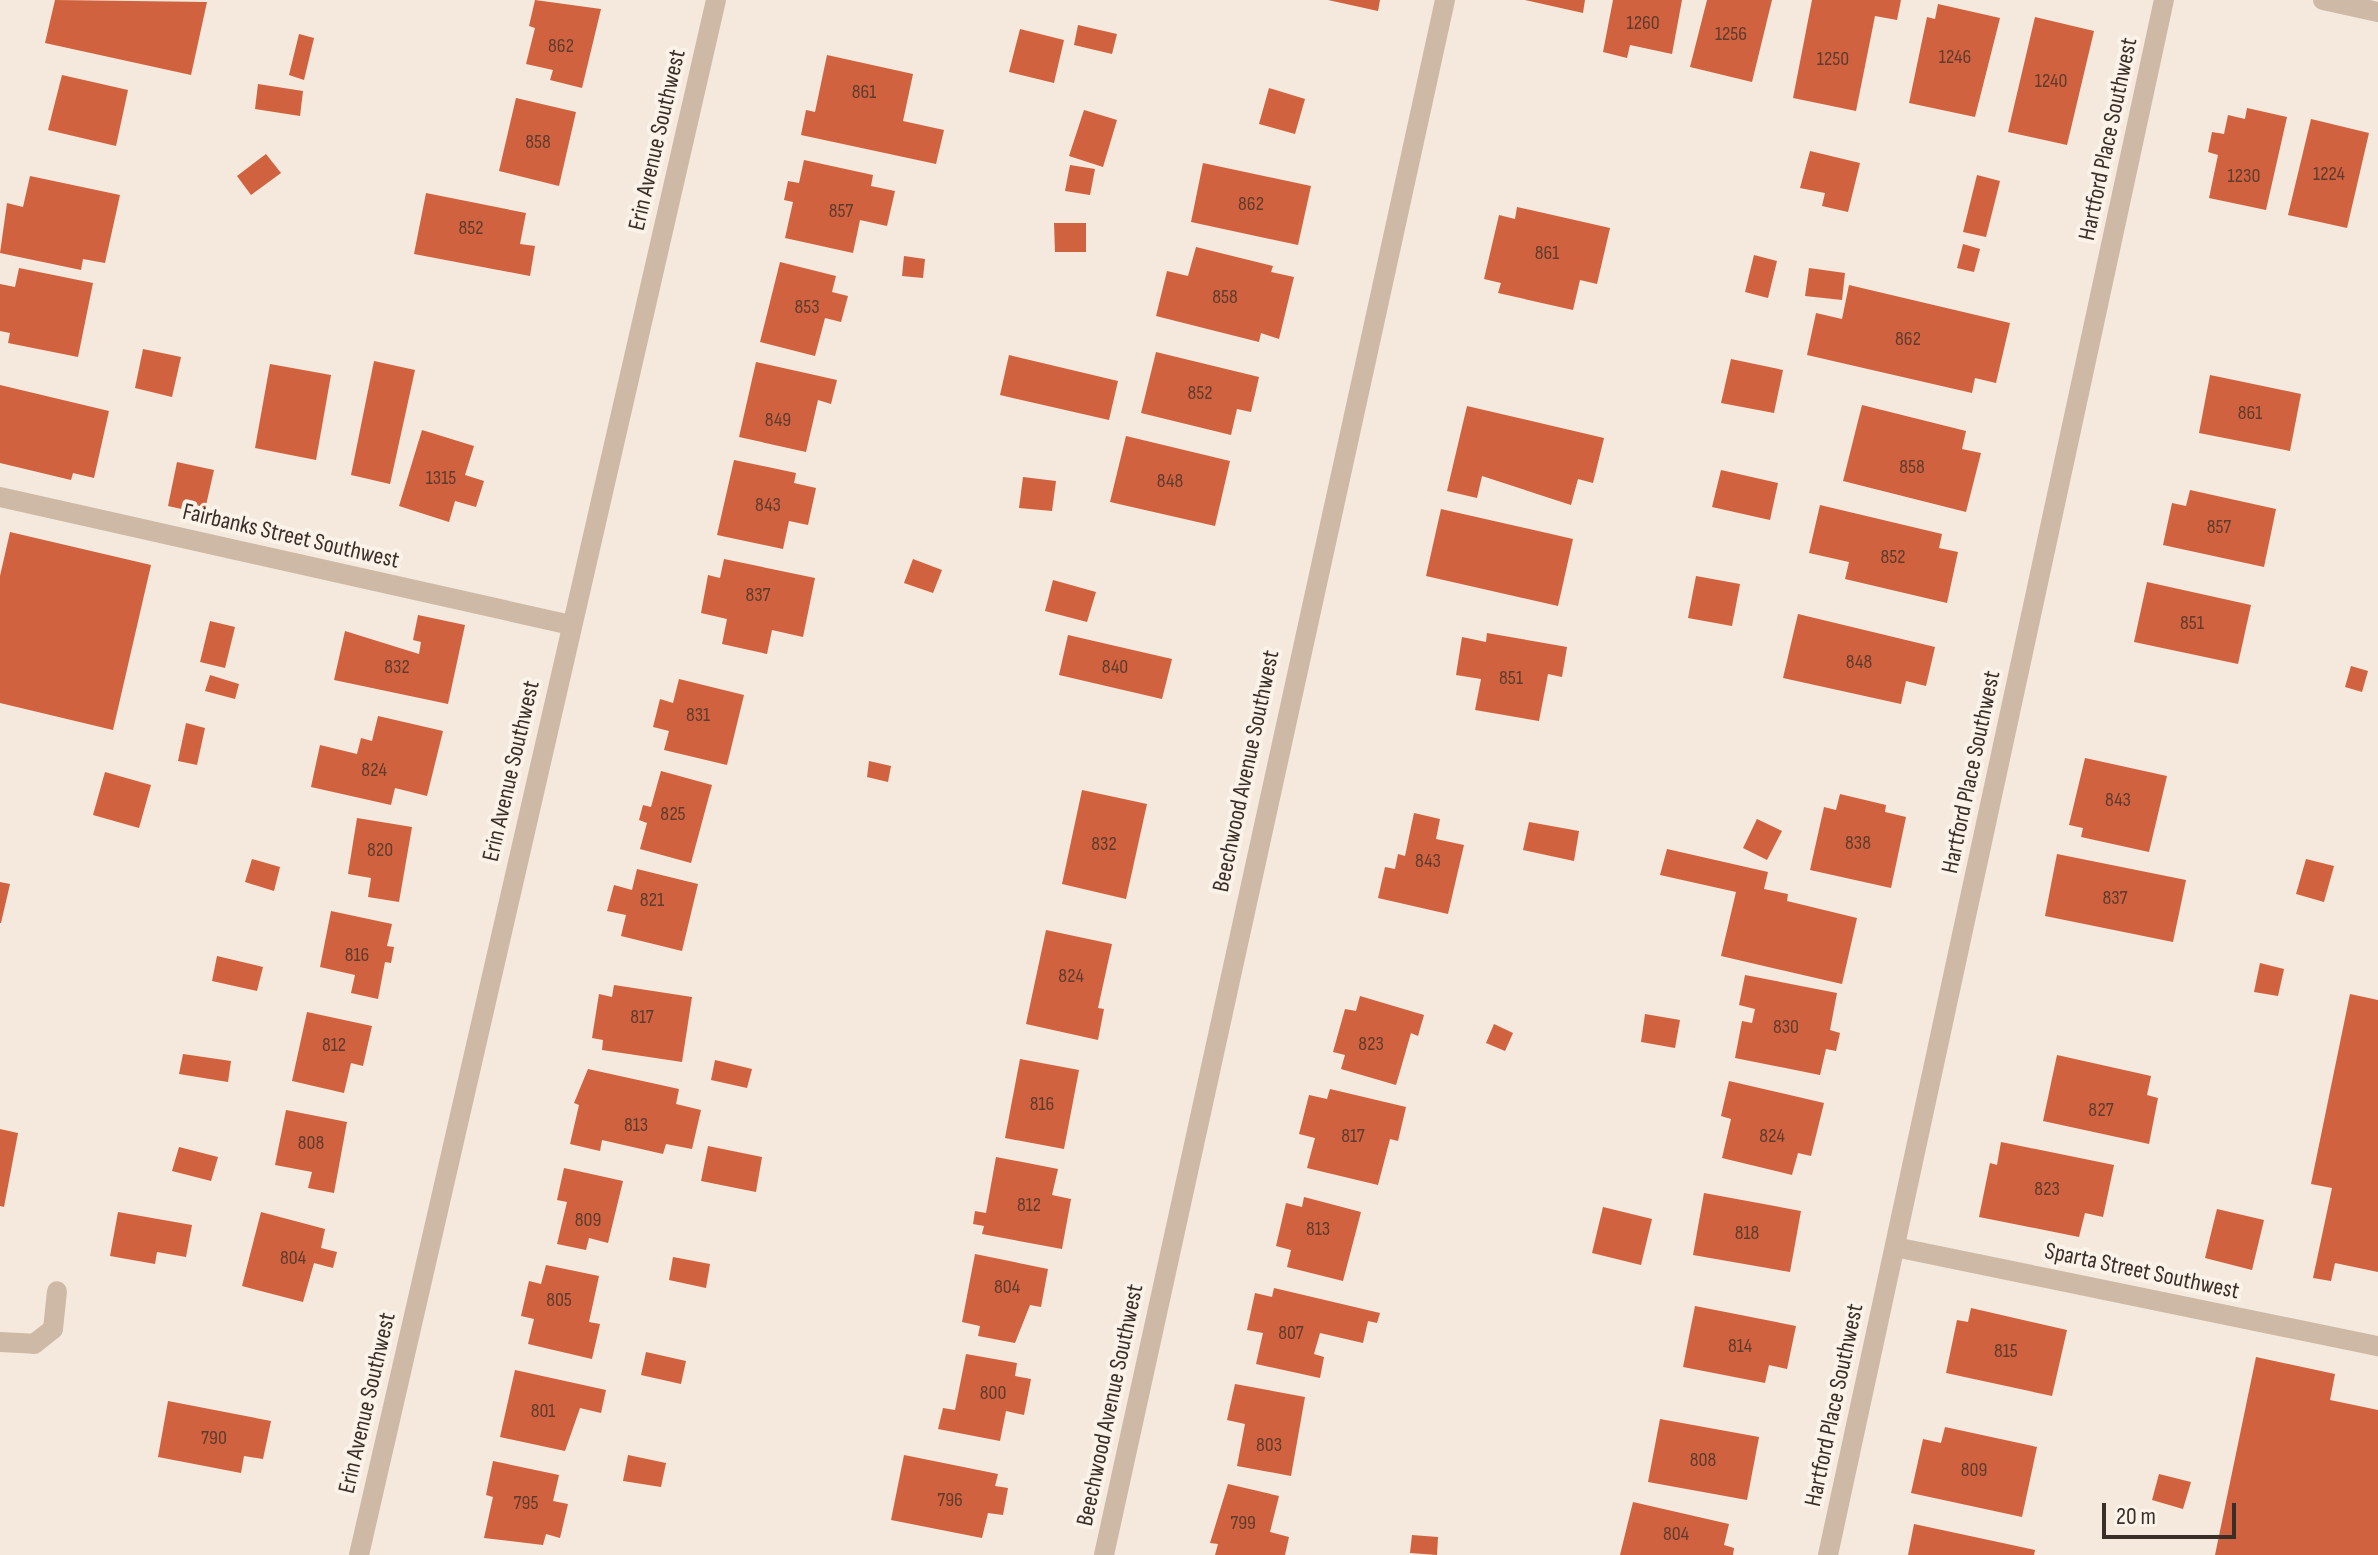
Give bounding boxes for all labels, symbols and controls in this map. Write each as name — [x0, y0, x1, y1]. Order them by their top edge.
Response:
house number: 1260 — [1626, 11, 1660, 35]
house number: 1256 — [1715, 22, 1747, 46]
house number: 862 — [548, 34, 574, 58]
street label: Hartford Place Southwest — [2072, 35, 2144, 243]
house number: 1246 — [1939, 45, 1971, 69]
street label: Erin Avenue Southwest — [622, 47, 692, 233]
house number: 1250 — [1817, 47, 1849, 71]
house number: 1240 — [2035, 69, 2067, 93]
house number: 861 — [852, 80, 876, 104]
house number: 858 — [525, 130, 551, 154]
house number: 1224 — [2313, 162, 2345, 186]
house number: 1230 — [2228, 164, 2260, 188]
house number: 862 — [1238, 192, 1264, 216]
house number: 857 — [829, 199, 853, 223]
house number: 852 — [458, 216, 484, 240]
house number: 861 — [1535, 241, 1559, 265]
house number: 858 — [1212, 285, 1238, 309]
house number: 853 — [794, 295, 820, 319]
house number: 862 — [1895, 327, 1921, 351]
house number: 852 — [1187, 381, 1213, 405]
house number: 861 — [2238, 401, 2262, 425]
house number: 849 — [765, 408, 791, 432]
house number: 858 — [1899, 455, 1925, 479]
house number: 1315 — [426, 466, 456, 490]
house number: 848 — [1157, 469, 1183, 493]
house number: 843 — [755, 493, 781, 517]
street label: Fairbanks Street Southwest — [180, 497, 402, 575]
house number: 857 — [2207, 515, 2231, 539]
house number: 852 — [1880, 545, 1906, 569]
house number: 837 — [745, 583, 771, 607]
house number: 851 — [2180, 611, 2204, 635]
street label: Beechwood Avenue Southwest — [1206, 648, 1286, 894]
house number: 848 — [1846, 650, 1872, 674]
house number: 832 — [384, 655, 410, 679]
house number: 840 — [1102, 655, 1128, 679]
house number: 851 — [1499, 666, 1523, 690]
street label: Hartford Place Southwest — [1935, 668, 2007, 876]
street label: Erin Avenue Southwest — [476, 678, 546, 864]
house number: 831 — [686, 703, 710, 727]
house number: 824 — [361, 758, 387, 782]
house number: 843 — [2105, 788, 2131, 812]
house number: 825 — [660, 802, 686, 826]
house number: 838 — [1845, 831, 1871, 855]
house number: 832 — [1091, 832, 1117, 856]
house number: 820 — [367, 838, 393, 862]
house number: 843 — [1415, 849, 1441, 873]
house number: 837 — [2102, 886, 2128, 910]
house number: 821 — [640, 888, 664, 912]
house number: 816 — [345, 943, 369, 967]
house number: 824 — [1058, 964, 1084, 988]
house number: 817 — [630, 1005, 654, 1029]
house number: 830 — [1773, 1015, 1799, 1039]
house number: 823 — [1358, 1032, 1384, 1056]
house number: 812 — [322, 1033, 346, 1057]
house number: 816 — [1030, 1092, 1054, 1116]
house number: 827 — [2088, 1098, 2114, 1122]
house number: 813 — [624, 1113, 648, 1137]
house number: 817 — [1341, 1124, 1365, 1148]
house number: 824 — [1759, 1124, 1785, 1148]
house number: 808 — [298, 1131, 324, 1155]
house number: 823 — [2034, 1177, 2060, 1201]
house number: 812 — [1017, 1193, 1041, 1217]
house number: 809 — [575, 1208, 601, 1232]
house number: 813 — [1306, 1217, 1330, 1241]
house number: 818 — [1735, 1221, 1759, 1245]
street label: Sparta Street Southwest — [2042, 1236, 2242, 1306]
house number: 804 — [280, 1246, 306, 1270]
house number: 804 — [994, 1275, 1020, 1299]
street label: Beechwood Avenue Southwest — [1070, 1282, 1150, 1528]
house number: 805 — [546, 1288, 572, 1312]
street label: Hartford Place Southwest — [1798, 1301, 1870, 1509]
street label: Erin Avenue Southwest — [332, 1310, 402, 1496]
house number: 807 — [1278, 1321, 1304, 1345]
house number: 814 — [1728, 1334, 1752, 1358]
house number: 815 — [1994, 1339, 2018, 1363]
house number: 800 — [980, 1381, 1006, 1405]
house number: 801 — [531, 1399, 555, 1423]
house number: 790 — [201, 1426, 227, 1450]
house number: 803 — [1256, 1433, 1282, 1457]
house number: 808 — [1690, 1448, 1716, 1472]
house number: 809 — [1961, 1458, 1987, 1482]
scale bar — [2106, 1487, 2240, 1537]
house number: 796 — [937, 1488, 963, 1512]
house number: 795 — [514, 1491, 538, 1515]
text: 20 m — [2116, 1502, 2156, 1531]
house number: 799 — [1230, 1511, 1256, 1535]
house number: 804 — [1663, 1522, 1689, 1546]

